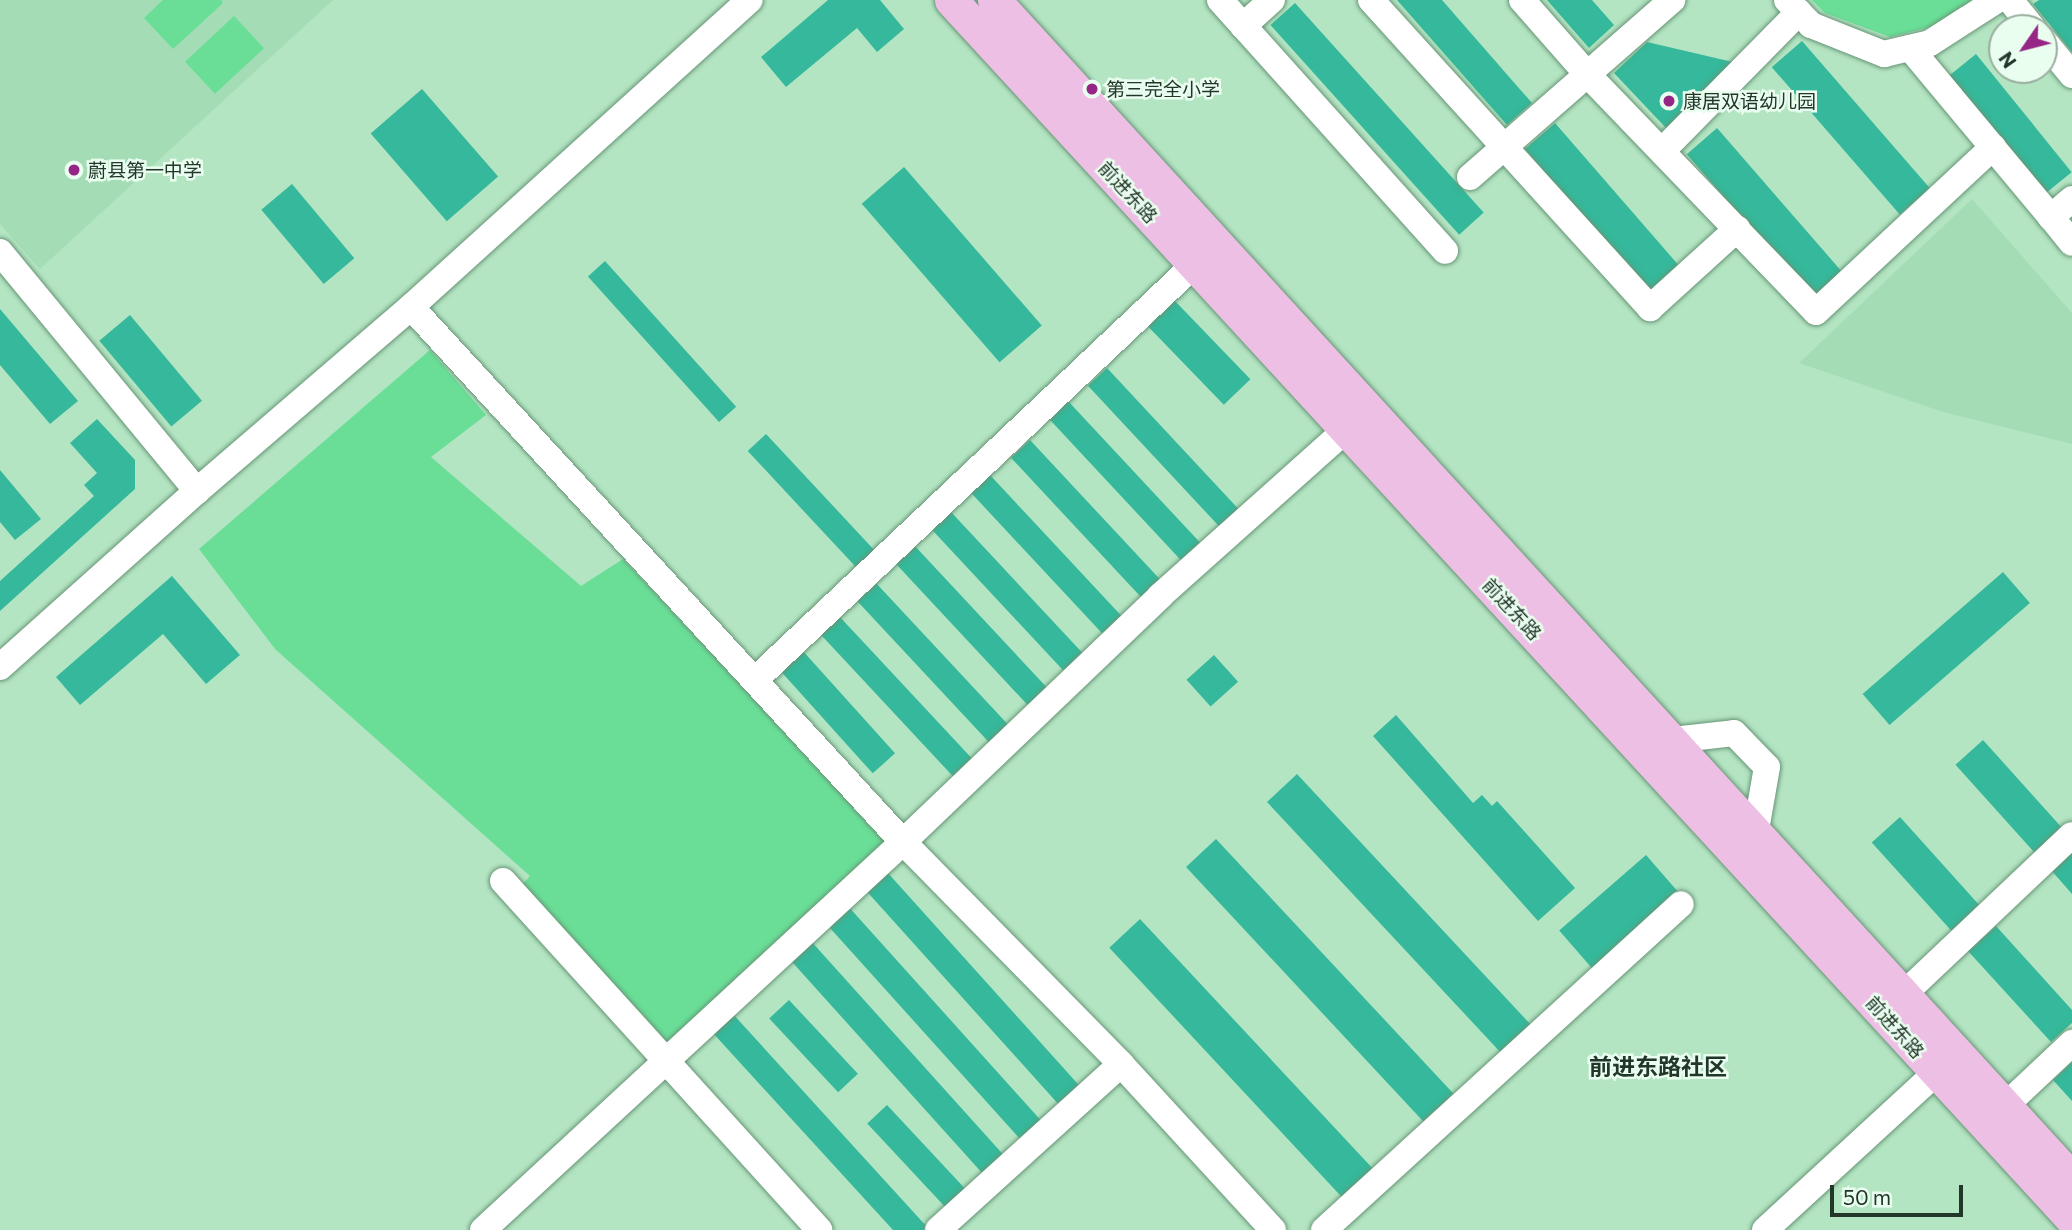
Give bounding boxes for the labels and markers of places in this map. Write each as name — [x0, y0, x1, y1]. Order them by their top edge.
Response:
place label: 第三完全小学 — [1106, 78, 1220, 100]
marker: 第三完全小学 — [1084, 81, 1100, 97]
place label: 康居双语幼儿园 — [1683, 90, 1816, 112]
marker: 康居双语幼儿园 — [1661, 93, 1677, 109]
place label: 蔚县第一中学 — [88, 159, 202, 181]
marker: 蔚县第一中学 — [66, 162, 82, 178]

